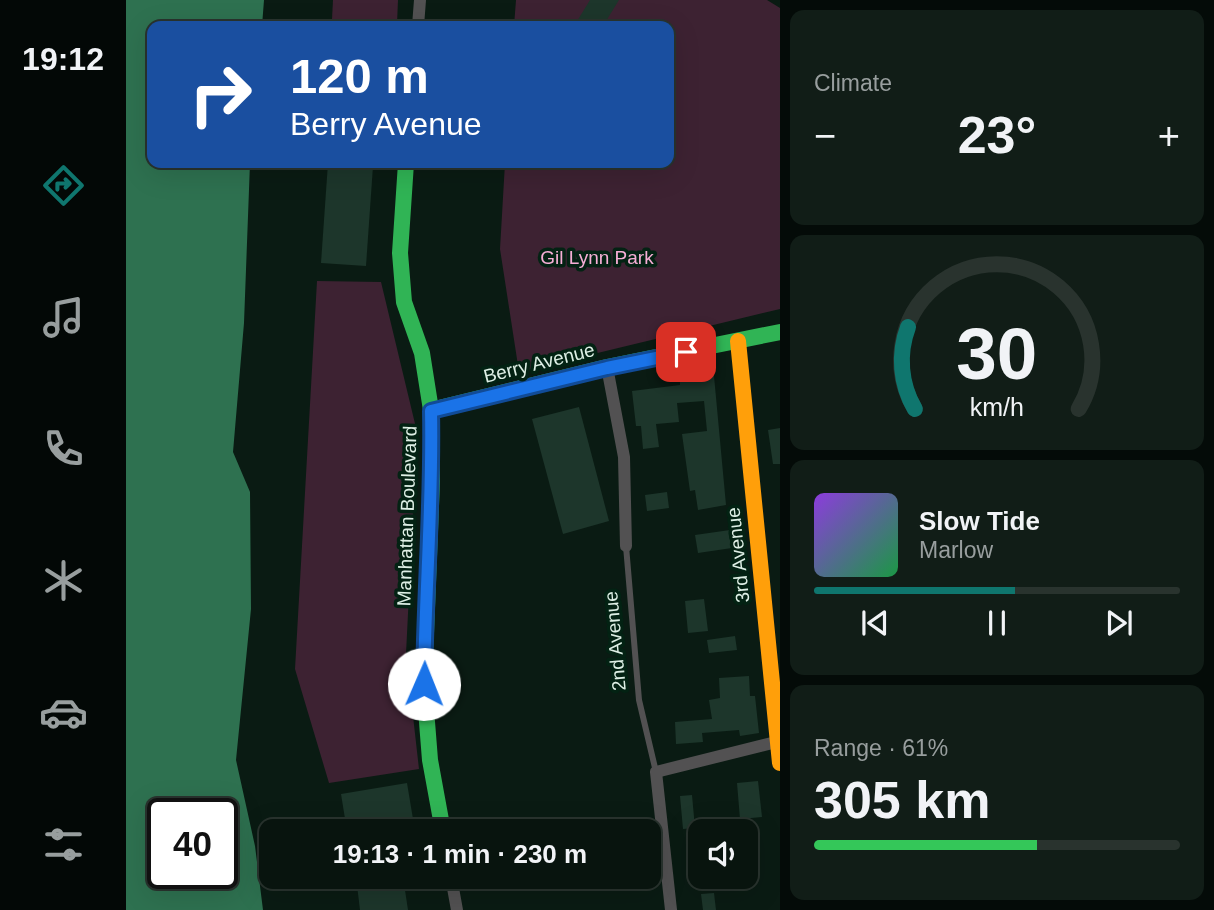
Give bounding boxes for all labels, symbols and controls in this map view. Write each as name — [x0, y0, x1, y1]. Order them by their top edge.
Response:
text: 19:12 — [22, 41, 104, 77]
icon: right — [175, 49, 266, 140]
text: 120 m — [290, 49, 429, 103]
text: Climate — [814, 70, 892, 96]
text: Berry Avenue — [290, 106, 482, 142]
text: 23° — [958, 106, 1036, 164]
text: − — [814, 115, 836, 157]
text: + — [1158, 115, 1180, 157]
icon: directions — [39, 161, 88, 210]
park label: Gil Lynn Park — [540, 247, 654, 268]
icon: music — [39, 293, 88, 342]
text: 30 — [957, 313, 1037, 394]
pin — [656, 322, 716, 382]
icon: arrive — [667, 333, 705, 371]
street label: Berry Avenue — [481, 339, 597, 387]
text: km/h — [970, 392, 1024, 420]
icon: phone — [39, 424, 88, 473]
street label: Manhattan Boulevard — [393, 425, 421, 607]
street label: 3rd Avenue — [723, 506, 753, 604]
text: Slow Tide — [919, 506, 1040, 536]
text: Marlow — [919, 537, 993, 563]
icon: climate — [39, 556, 88, 605]
street label: 2nd Avenue — [600, 590, 630, 692]
icon: previous — [856, 604, 894, 642]
icon: pause — [978, 604, 1016, 642]
icon: next — [1100, 604, 1138, 642]
position arrow — [387, 647, 461, 721]
icon: car — [39, 688, 88, 737]
text: Range · 61% — [814, 735, 948, 761]
text: 305 km — [814, 771, 990, 829]
speed limit sign: 40 — [147, 798, 238, 889]
map controls — [688, 819, 758, 889]
button: sound — [688, 819, 758, 889]
icon: filters — [39, 820, 88, 869]
text: 19:13 · 1 min · 230 m — [333, 839, 587, 869]

